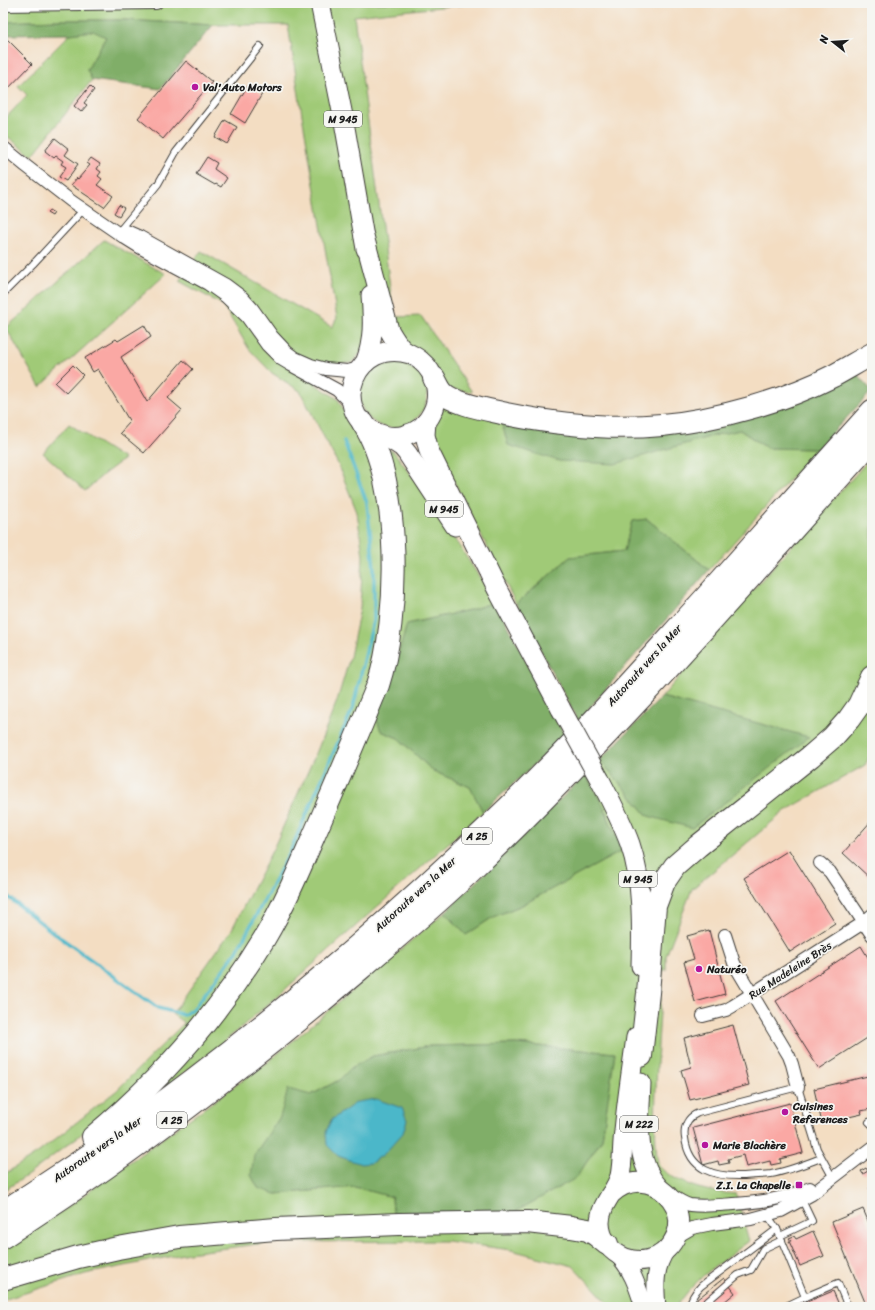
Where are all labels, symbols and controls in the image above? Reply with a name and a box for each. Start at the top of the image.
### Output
north arrow [813,22,853,62]
text: N [813,32,834,47]
place label: Val'Auto Motors [203,78,283,97]
marker: Val'Auto Motors [190,82,200,92]
road number: M 945 [324,111,362,127]
road number: M 945 [425,501,463,517]
street label: Autoroute vers la Mer [601,619,688,712]
road number: A 25 [462,828,492,844]
street label: Autoroute vers la Mer [369,851,462,937]
road number: M 945 [619,871,657,887]
street label: Rue Madeleine Brès [745,936,836,1005]
place label: Naturéo [706,960,747,979]
marker: Naturéo [694,964,704,974]
place label: Cuisines References [792,1097,849,1129]
marker: Cuisines References [780,1107,790,1117]
street label: Autoroute vers la Mer [48,1111,147,1188]
road number: A 25 [157,1112,187,1128]
road number: M 222 [620,1116,658,1132]
place label: Marie Blachère [712,1136,786,1155]
marker: Marie Blachère [700,1140,710,1150]
place label: Z.I. La Chapelle [715,1176,791,1195]
marker: Z.I. La Chapelle [794,1180,804,1190]

